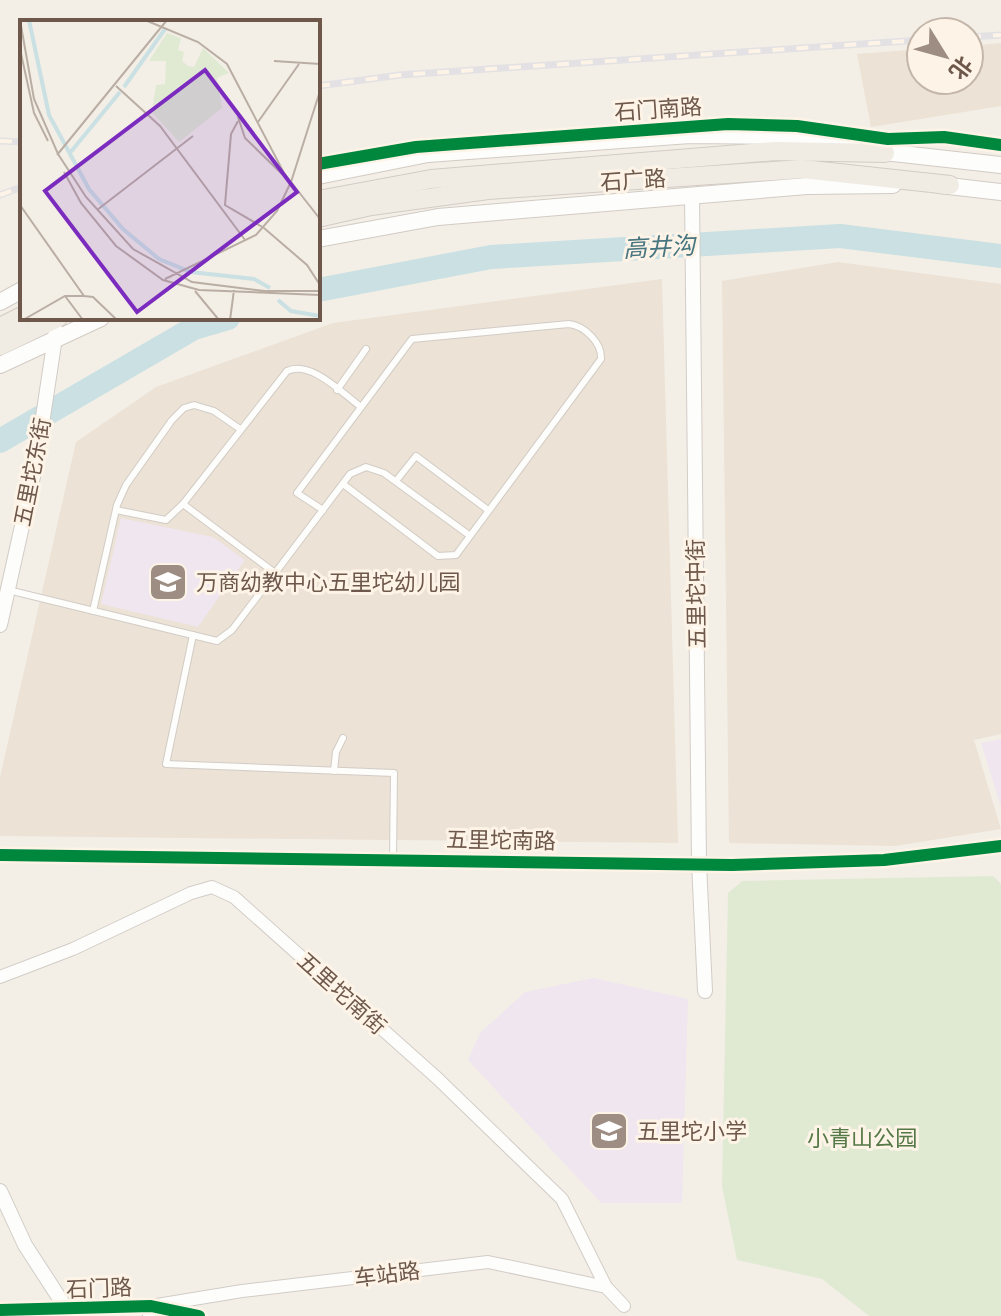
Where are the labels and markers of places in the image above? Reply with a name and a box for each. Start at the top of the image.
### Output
school or university icon: 万商幼教中心五里坨幼儿园 [147,561,189,603]
place label: 万商幼教中心五里坨幼儿园 [196,569,460,595]
school or university icon: 五里坨小学 [588,1110,630,1152]
place label: 五里坨小学 [637,1118,747,1144]

